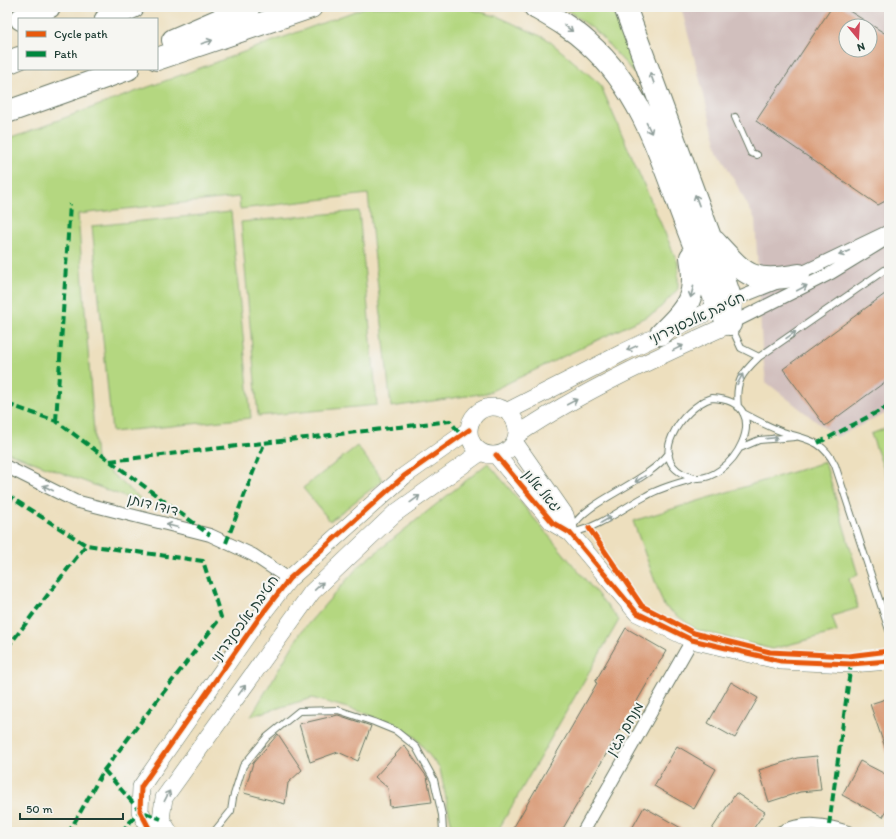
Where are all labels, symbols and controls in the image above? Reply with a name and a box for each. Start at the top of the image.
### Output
legend [18,18,158,70]
north arrow [838,18,878,58]
one-way arrow [563,23,574,32]
text: Cycle path [54,27,108,41]
one-way arrow [201,38,214,45]
text: N [855,40,866,54]
text: Path [54,47,77,61]
one-way arrow [647,73,655,85]
one-way arrow [646,121,653,133]
one-way arrow [692,195,700,207]
one-way arrow [838,250,850,257]
one-way arrow [796,284,808,291]
one-way arrow [687,286,695,299]
street label: חטיבת אלכסנדרוני [646,288,748,348]
one-way arrow [785,331,796,339]
one-way arrow [672,344,684,351]
one-way arrow [627,345,639,352]
one-way arrow [737,373,745,385]
one-way arrow [565,398,577,406]
one-way arrow [765,434,778,442]
street label: יגאל אלון [519,466,565,516]
one-way arrow [634,475,646,483]
one-way arrow [43,484,55,491]
street label: דודו דותן [126,490,180,520]
one-way arrow [410,495,421,503]
one-way arrow [600,515,612,523]
one-way arrow [166,521,179,529]
street label: חטיבת אלכסנדרוני [208,572,282,666]
one-way arrow [314,581,324,590]
one-way arrow [237,685,246,696]
street label: מנחם בגין [603,699,647,759]
one-way arrow [164,790,171,802]
scale bar [20,795,123,821]
text: 50 m [26,802,52,816]

